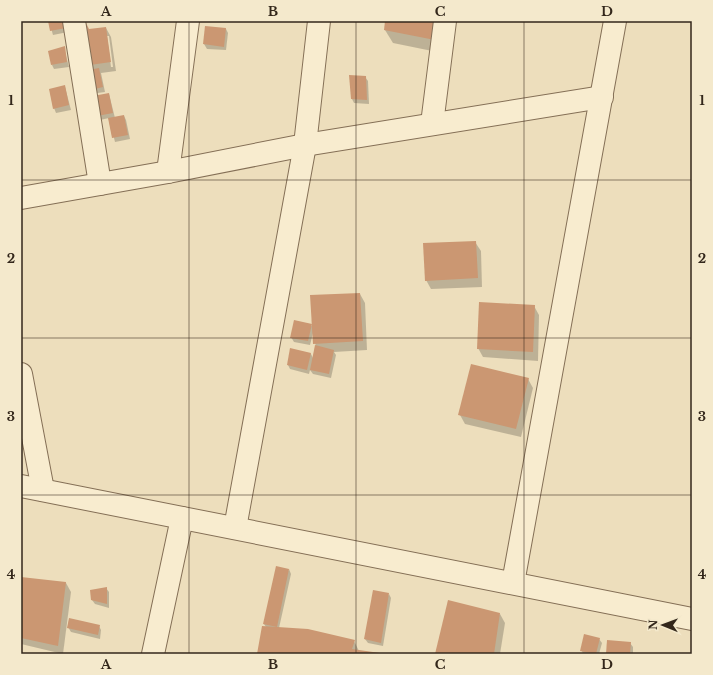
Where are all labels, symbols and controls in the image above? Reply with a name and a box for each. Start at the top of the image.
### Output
text: A [100,3,112,20]
text: B [268,3,278,20]
text: C [435,3,446,20]
text: D [601,3,613,20]
text: 1 [8,92,14,109]
text: 1 [699,92,705,109]
text: 2 [7,250,15,267]
text: 2 [698,250,706,267]
text: 3 [7,408,15,425]
text: 3 [698,408,706,425]
text: 4 [7,566,16,583]
text: 4 [698,566,707,583]
north arrow [643,605,683,645]
text: N [646,619,660,630]
text: A [100,656,112,673]
text: B [268,656,278,673]
text: C [435,656,446,673]
text: D [601,656,613,673]

